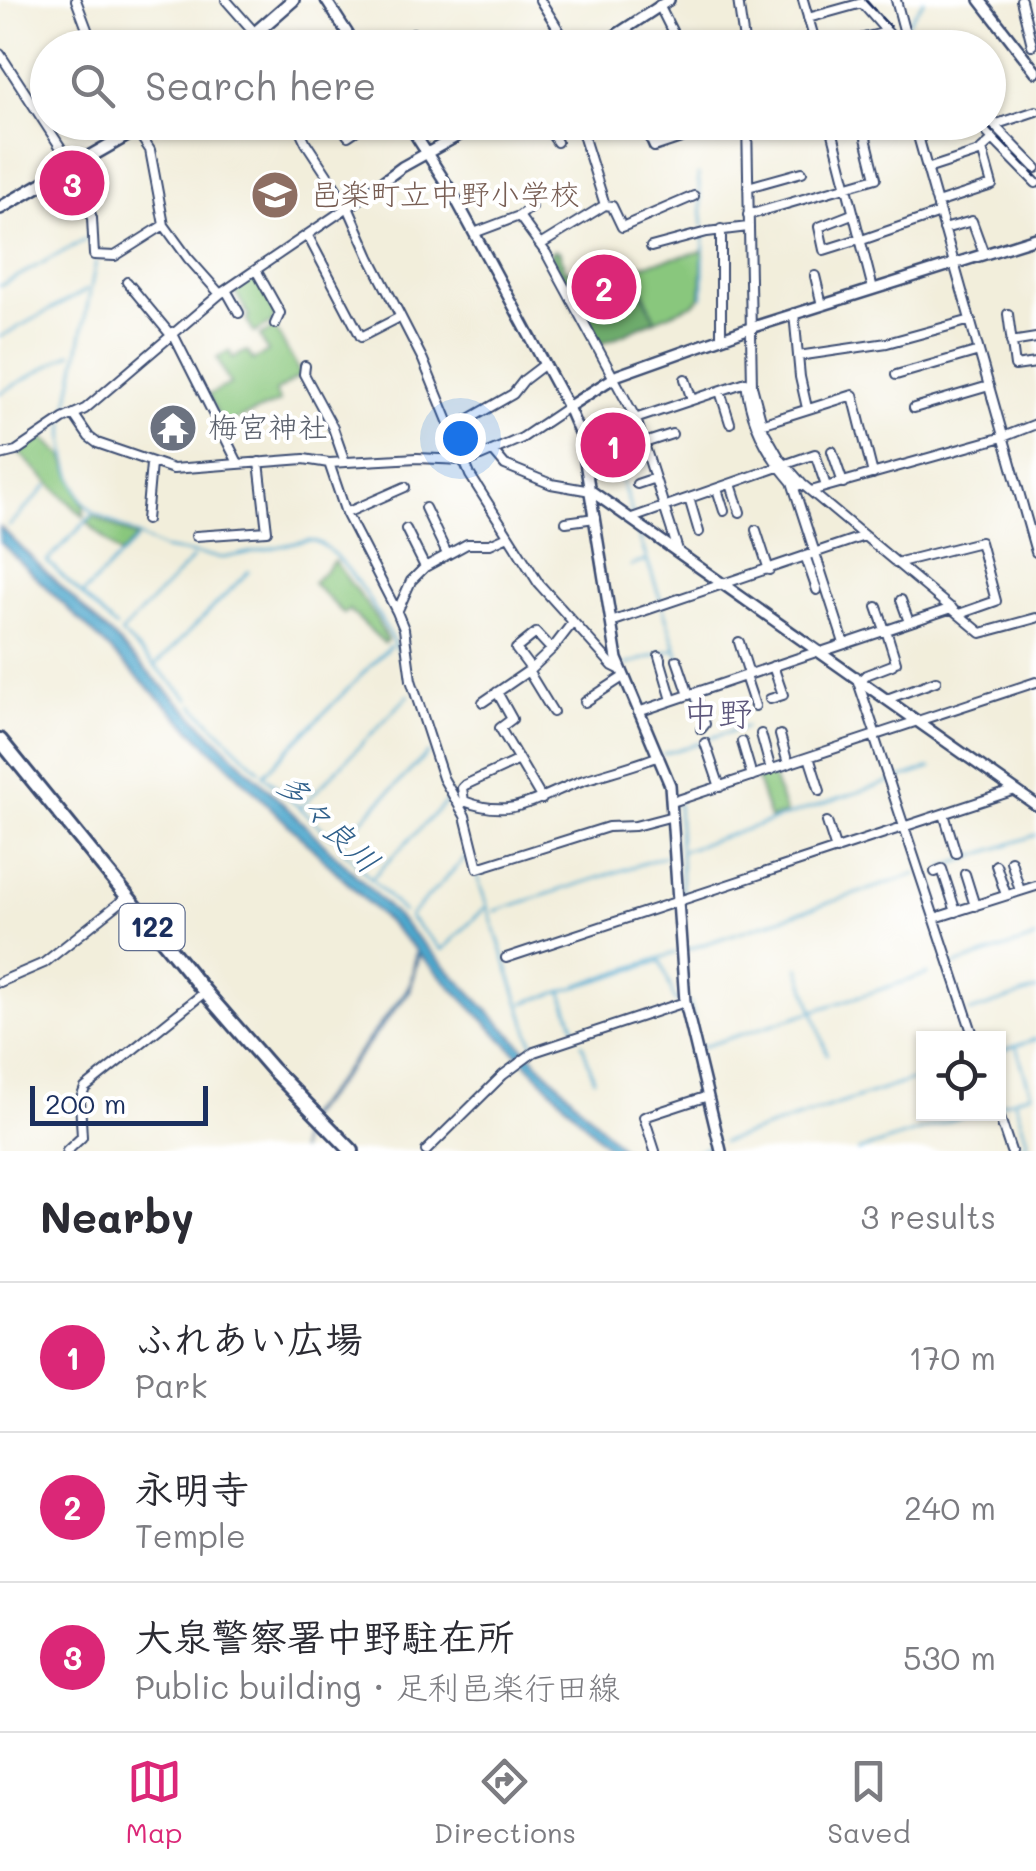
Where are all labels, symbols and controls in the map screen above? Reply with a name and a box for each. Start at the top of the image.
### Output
search box [30,30,1006,140]
icon: search [65,58,120,113]
text: Search here [145,60,376,110]
pin: 3 [40,146,104,220]
school or university icon: 邑楽町立中野小学校 [249,169,301,221]
place label: 邑楽町立中野小学校 [310,173,580,213]
pin: 2 [572,250,636,324]
temple icon: 梅宮神社 [147,402,199,454]
place label: 梅宮神社 [208,406,328,446]
pin: 1 [580,408,646,482]
your location [435,413,486,464]
district label: 中野 [683,689,753,735]
water label: 多々良川 [269,762,390,881]
road number: 122 [120,904,184,950]
map controls [916,1031,1006,1121]
button: locate [916,1031,1006,1121]
scale bar [30,1081,208,1126]
text: 200 m [45,1085,126,1121]
text: Nearby [40,1189,194,1244]
text: 3 results [860,1195,996,1237]
text: ふれあい広場 [135,1313,363,1363]
text: 1 [65,1336,80,1378]
text: 170 m [908,1336,996,1378]
text: Park [135,1364,208,1406]
text: 永明寺 [135,1463,249,1513]
text: 2 [64,1486,81,1528]
text: 240 m [904,1486,996,1528]
text: Temple [135,1514,246,1556]
text: 大泉警察署中野駐在所 [135,1611,515,1661]
text: 3 [63,1636,82,1678]
text: 530 m [903,1636,996,1678]
text: Public building · 足利邑楽行田線 [135,1665,620,1707]
tab: Map [126,1754,183,1850]
tab: Directions [434,1754,576,1850]
tab: Saved [827,1754,910,1850]

